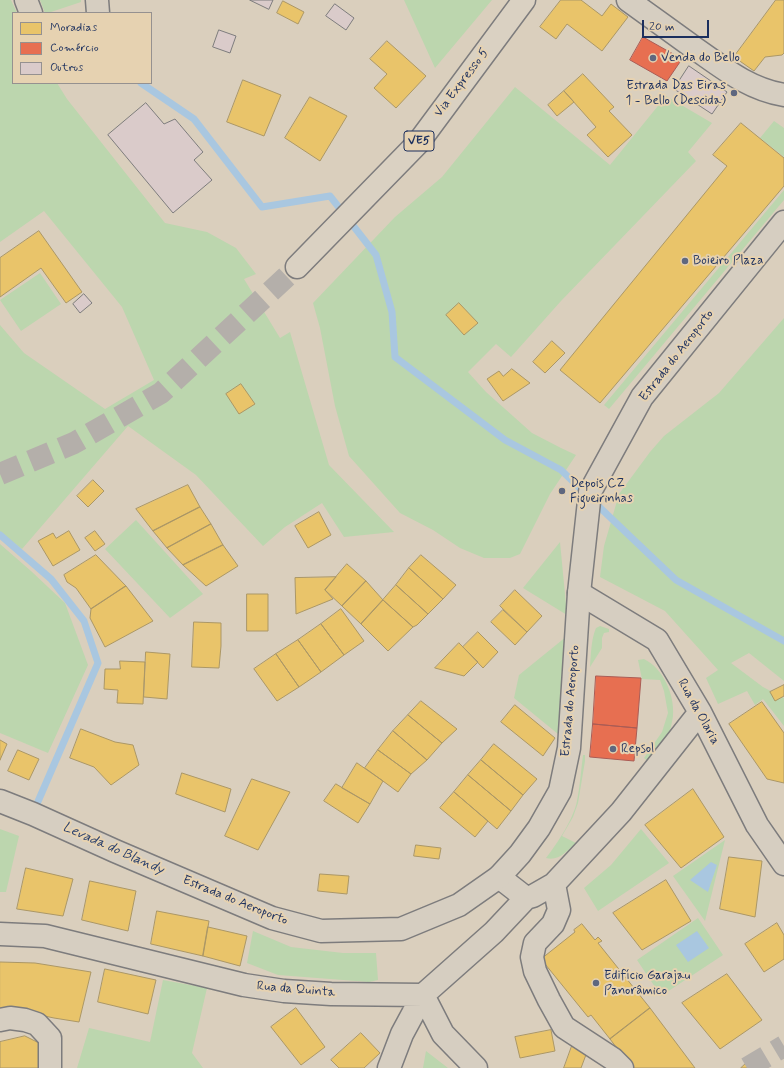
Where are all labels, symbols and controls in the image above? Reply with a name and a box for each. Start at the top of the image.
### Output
legend [12,12,152,84]
scale bar [644,12,711,38]
text: 20 m [649,19,675,35]
text: Moradias [50,20,97,36]
text: Comércio [50,40,99,56]
street label: Via Expresso 5 [431,46,493,120]
place label: Venda do Bello [661,50,740,66]
marker: Venda do Bello [648,53,658,63]
text: Outros [50,60,83,76]
place label: Estrada Das Eiras 1 - Bello (Descida) [626,78,726,109]
marker: Estrada Das Eiras 1 - Bello (Descida) [729,88,739,98]
road number: VE5 [404,131,434,151]
place label: Boieiro Plaza [693,253,763,269]
marker: Boieiro Plaza [680,256,690,266]
street label: Estrada do Aeroporto [636,307,718,405]
place label: Depois CZ Figueirinhas [570,476,633,507]
marker: Depois CZ Figueirinhas [557,486,567,496]
street label: Estrada do Aeroporto [558,645,584,757]
street label: Rua da Olaria [673,676,723,748]
place label: Repsol [621,741,654,757]
marker: Repsol [608,744,618,754]
water label: Levada do Blandy [60,819,166,879]
street label: Estrada do Aeroporto [180,873,290,929]
place label: Edifício Garajau Panorâmico [604,968,690,999]
marker: Edifício Garajau Panorâmico [591,978,601,988]
street label: Rua da Quinta [256,979,336,1001]

